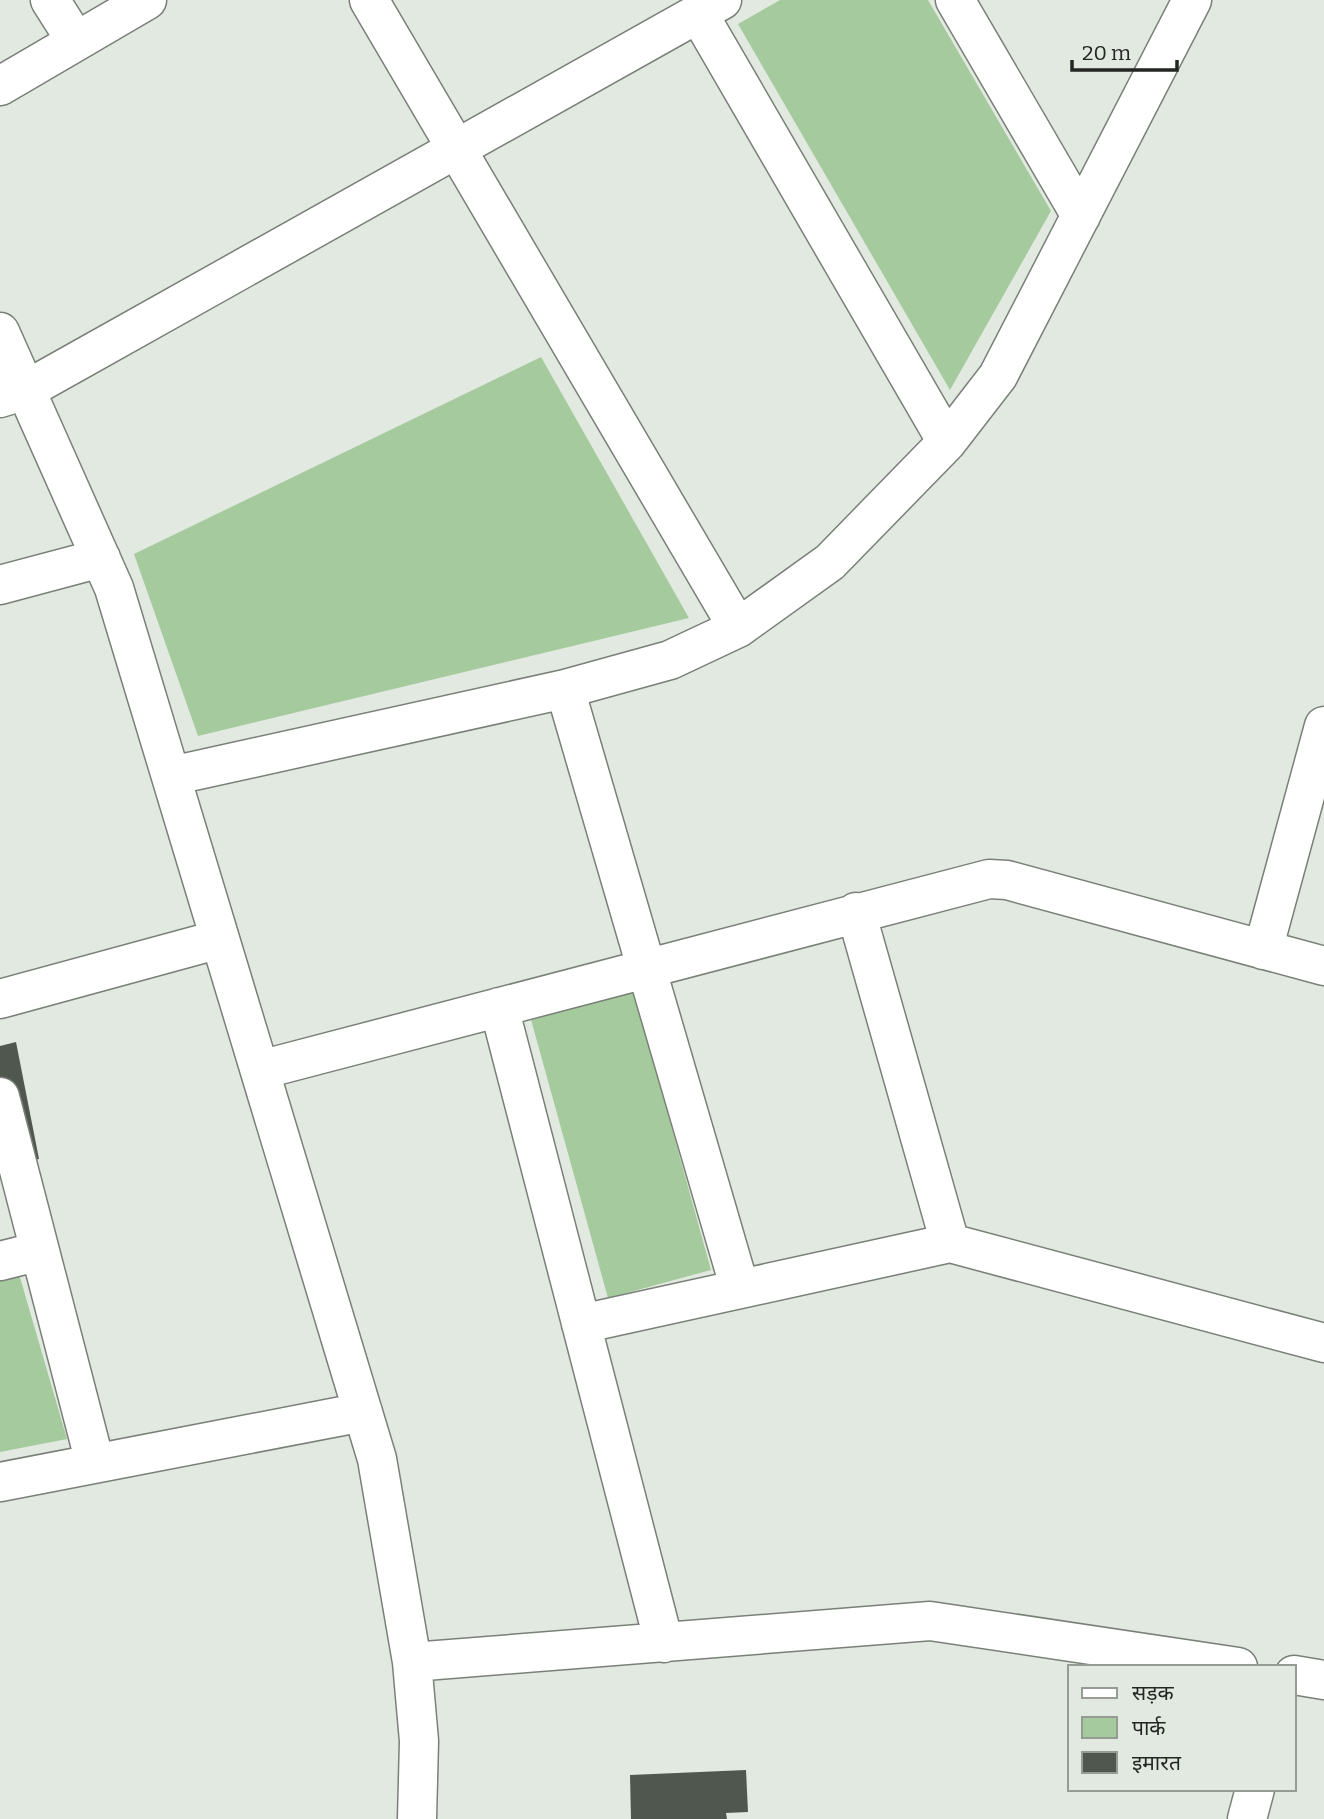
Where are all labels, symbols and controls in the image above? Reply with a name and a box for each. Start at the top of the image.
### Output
scale bar [1072,28,1177,72]
text: 20 m [1082,40,1131,66]
legend [1068,1665,1296,1791]
text: सड़क [1132,1680,1174,1706]
text: पार्क [1132,1715,1166,1741]
text: इमारत [1132,1750,1182,1776]

